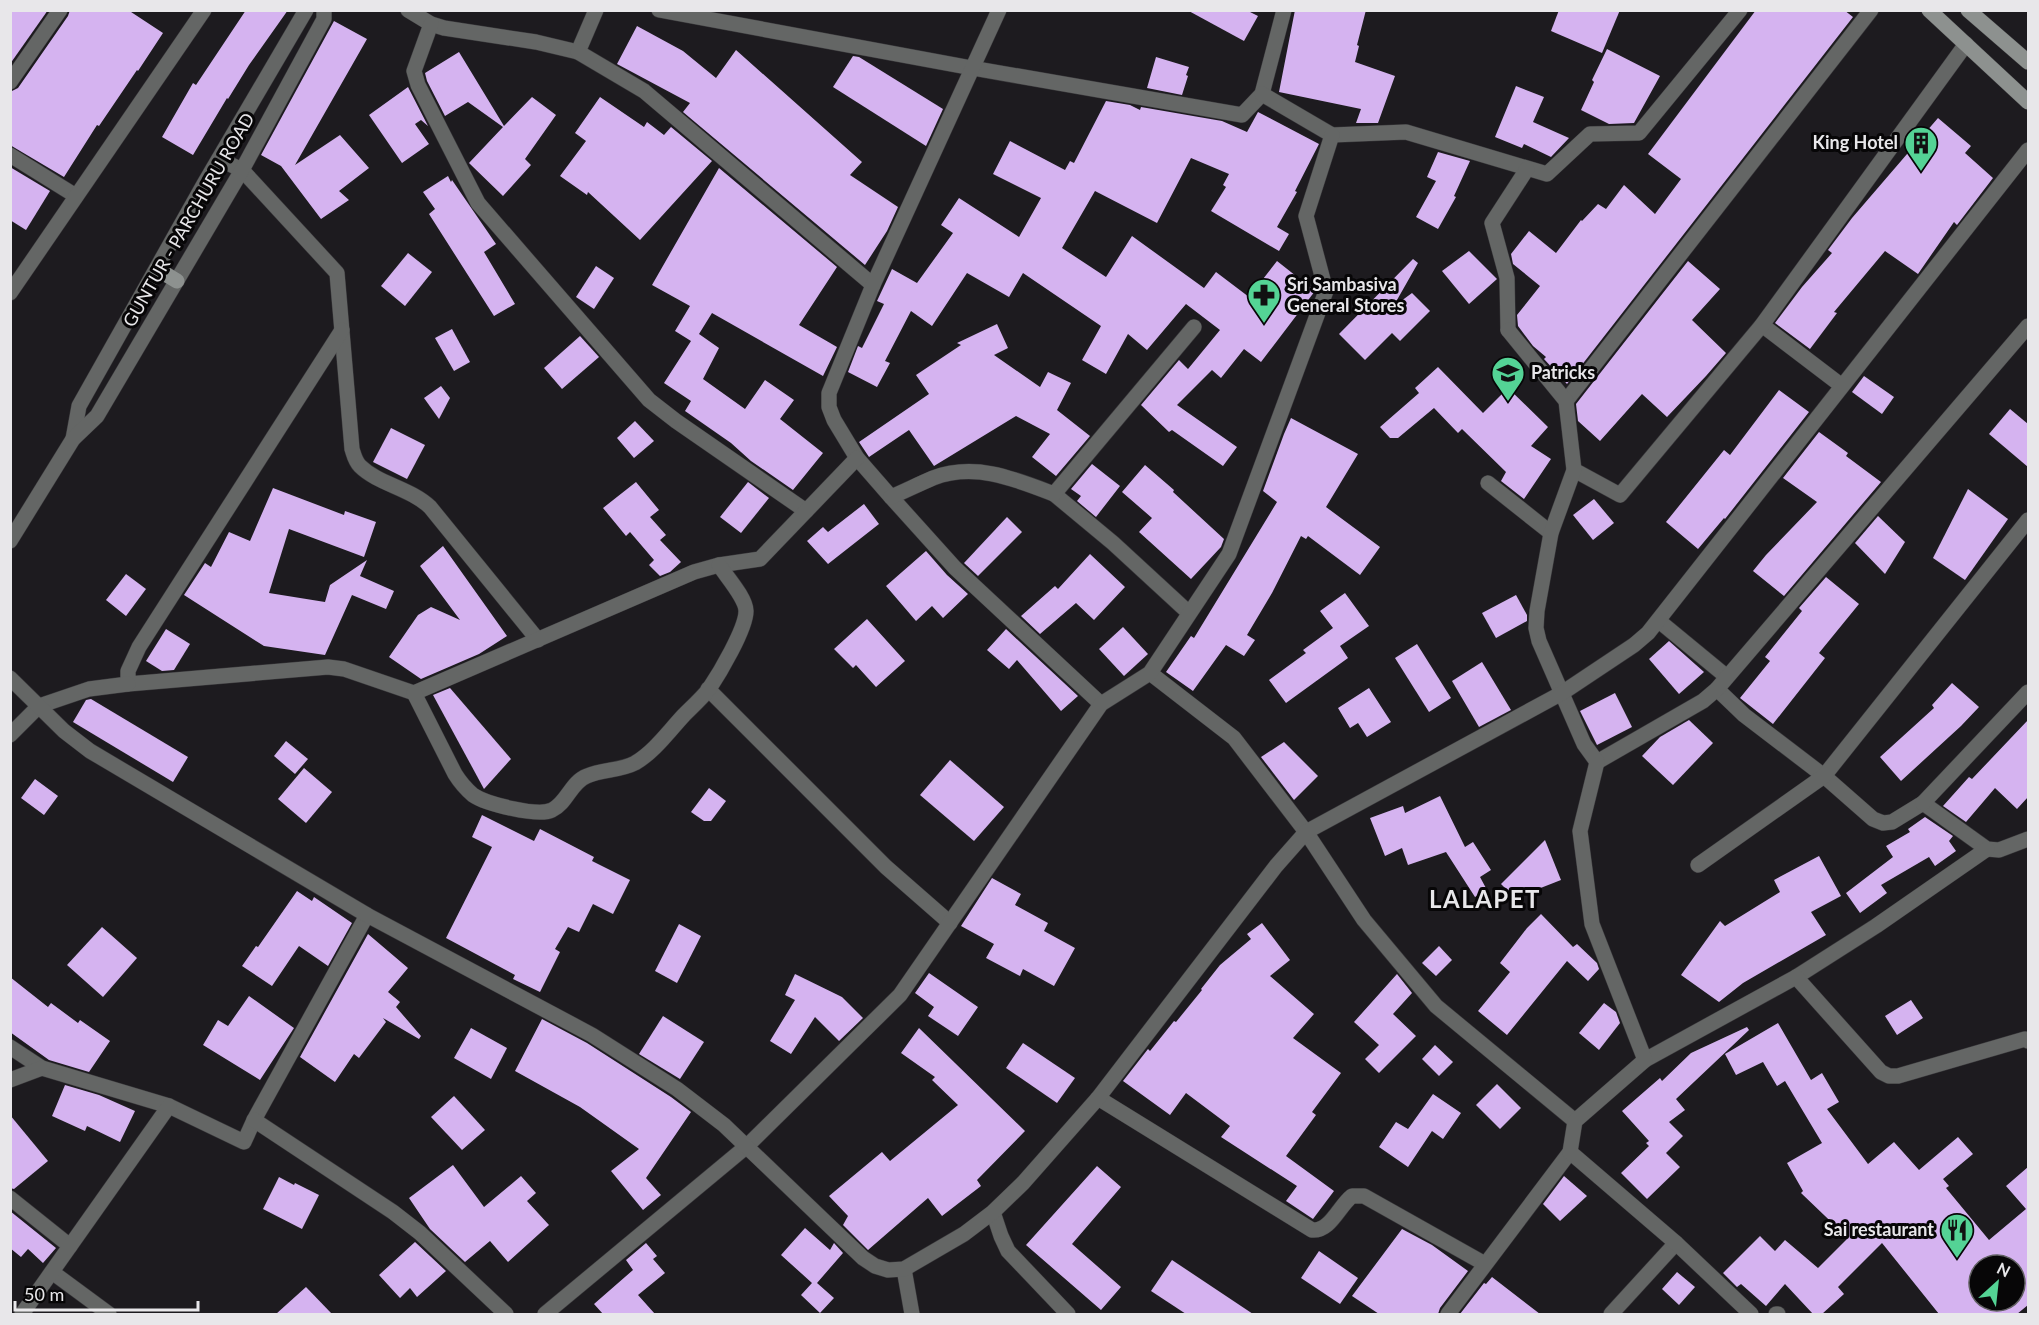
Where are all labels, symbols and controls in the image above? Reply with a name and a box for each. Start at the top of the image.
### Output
street label: GUNTUR - PARCHURU ROAD [118,109,259,330]
building icon: King Hotel [1903,125,1939,172]
place label: King Hotel [1813,131,1898,153]
place label: Sri Sambasiva General Stores [1287,273,1404,316]
pharmacy icon: Sri Sambasiva General Stores [1246,277,1282,324]
school or university icon: Patricks [1490,355,1526,402]
place label: Patricks [1531,361,1595,383]
district label: LALAPET [1429,884,1541,913]
restaurant icon: Sai restaurant [1939,1212,1975,1259]
place label: Sai restaurant [1824,1218,1934,1240]
north arrow [1967,1253,2027,1313]
text: N [1994,1258,2014,1280]
scale bar [15,1274,198,1312]
text: 50 m [24,1283,64,1305]

